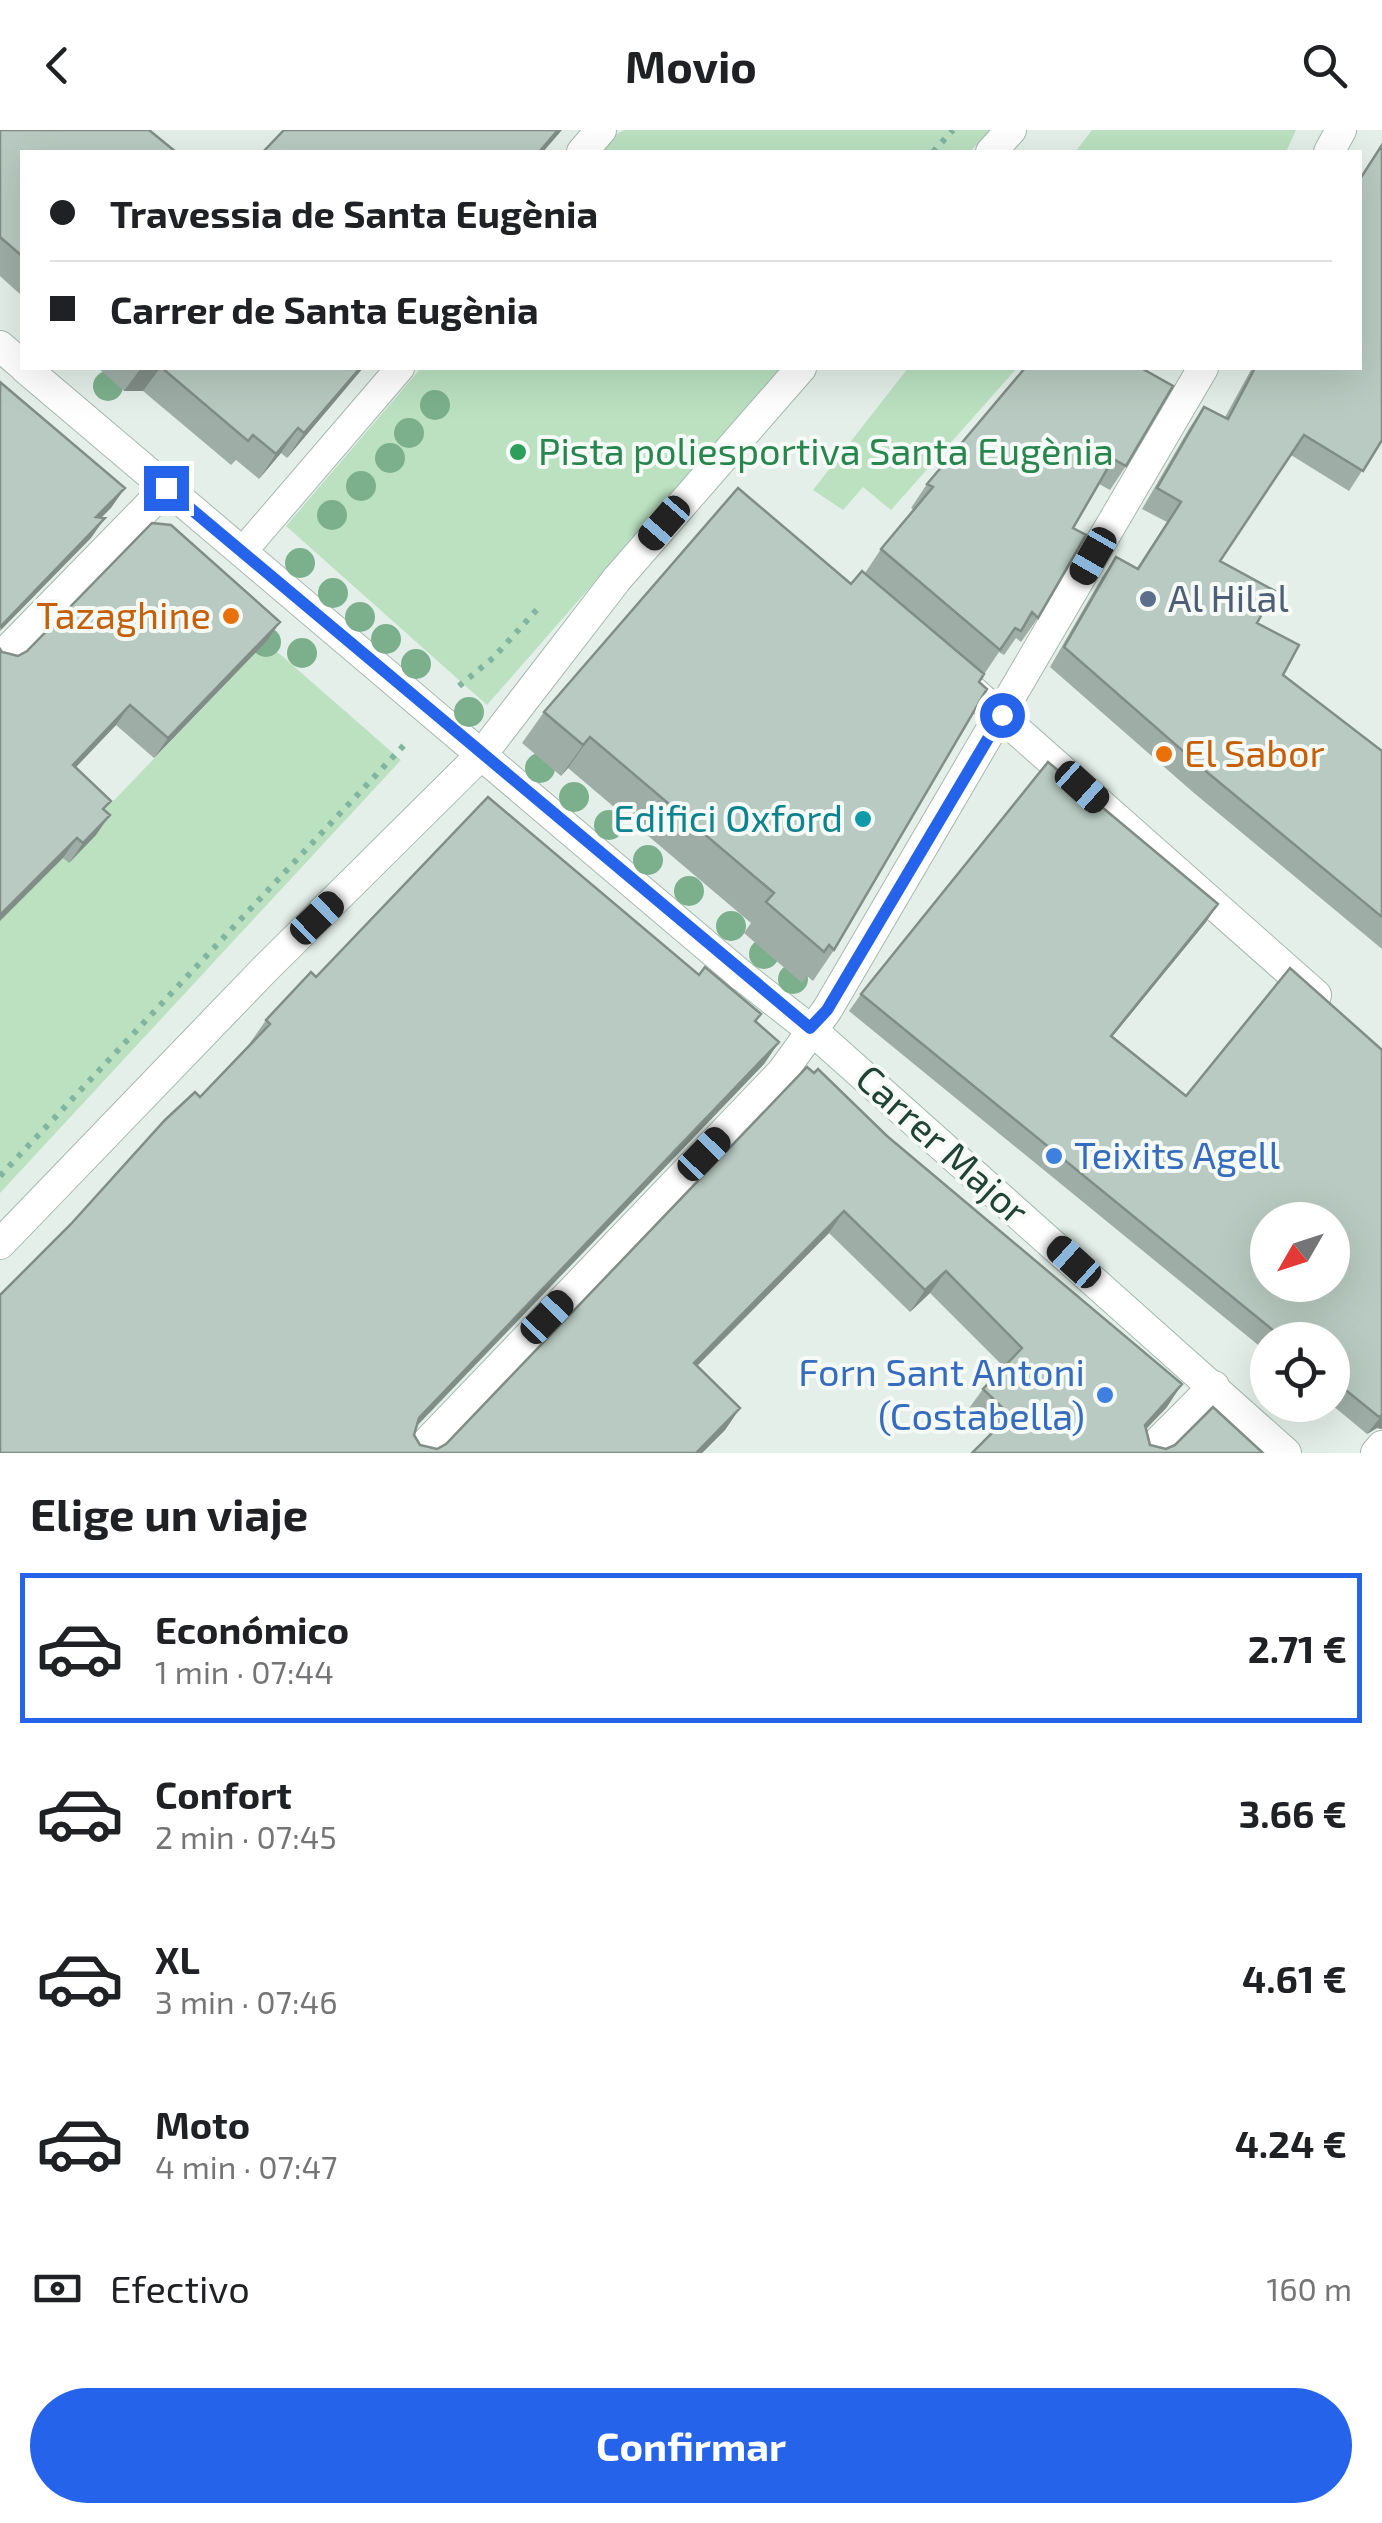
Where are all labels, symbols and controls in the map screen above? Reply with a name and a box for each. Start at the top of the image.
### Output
icon: back [30,38,85,93]
text: Movio [625,38,757,92]
icon: search [1297,38,1352,93]
text: Travessia de Santa Eugènia [110,190,598,236]
text: Carrer de Santa Eugènia [110,286,539,332]
place label: Pista poliesportiva Santa Eugènia [538,427,1114,473]
marker: Pista poliesportiva Santa Eugènia [507,441,529,463]
route end [144,466,189,511]
car [633,491,695,555]
car [1065,523,1121,589]
place label: Al Hilal [1168,574,1289,620]
marker: Al Hilal [1137,588,1159,610]
place label: Tazaghine [36,591,211,637]
marker: Tazaghine [220,605,242,627]
route start [980,693,1025,738]
place label: El Sabor [1184,729,1325,775]
marker: El Sabor [1153,743,1175,765]
car [1050,756,1114,818]
place label: Edifici Oxford [613,794,843,840]
marker: Edifici Oxford [852,808,874,830]
car [285,886,349,950]
street label: Carrer Major [848,1054,1039,1233]
car [672,1122,736,1186]
place label: Teixits Agell [1074,1131,1280,1177]
marker: Teixits Agell [1043,1145,1065,1167]
north arrow [1250,1202,1350,1302]
map controls [1250,1202,1350,1422]
car [1042,1231,1106,1293]
car [515,1285,579,1349]
button: locate [1250,1322,1350,1422]
place label: Forn Sant Antoni (Costabella) [798,1348,1085,1438]
marker: Forn Sant Antoni (Costabella) [1094,1384,1116,1406]
text: Elige un viaje [30,1486,308,1540]
icon: car [35,1603,125,1693]
text: Económico [155,1606,349,1652]
text: 2.71 € [1248,1625,1347,1671]
text: 1 min · 07:44 [155,1652,334,1690]
icon: car [35,1768,125,1858]
text: Confort [155,1771,292,1817]
text: 3.66 € [1239,1790,1347,1836]
text: 2 min · 07:45 [155,1817,337,1855]
icon: car [35,1933,125,2023]
text: XL [155,1936,200,1982]
text: 4.61 € [1242,1955,1347,2001]
text: 3 min · 07:46 [155,1982,338,2020]
icon: car [35,2098,125,2188]
text: Moto [155,2101,250,2147]
text: 4.24 € [1235,2120,1347,2166]
text: 4 min · 07:47 [155,2147,338,2185]
icon: cash [30,2261,85,2316]
text: Efectivo [110,2265,250,2311]
text: 160 m [1266,2269,1352,2307]
button: Confirmar [30,2388,1352,2503]

